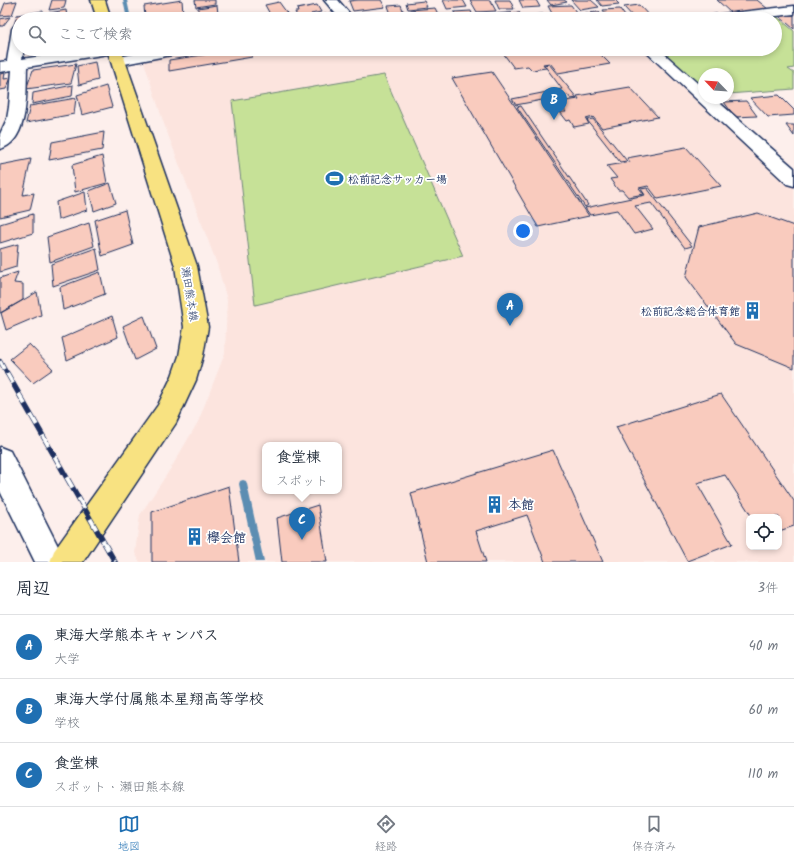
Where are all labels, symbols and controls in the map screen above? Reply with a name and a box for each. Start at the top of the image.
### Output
search box [12,12,782,56]
icon: search [26,23,48,45]
text: ここで検索 [58,23,133,47]
north arrow [698,68,734,104]
pin: B [541,87,567,120]
sports icon: 松前記念サッカー場 [325,169,345,189]
place label: 松前記念サッカー場 [348,171,447,189]
your location [513,221,533,241]
street label: 瀬田熊本線 [176,266,202,323]
pin: A [497,293,523,326]
building icon: 松前記念総合体育館 [743,301,763,321]
place label: 松前記念総合体育館 [641,303,740,321]
popup [262,442,342,494]
text: 食堂棟 [276,446,321,470]
text: スポット [276,471,328,492]
building icon: 本館 [485,494,505,514]
place label: 本館 [508,495,534,516]
pin: C [289,507,315,540]
map controls [746,514,782,550]
button: locate [746,514,782,550]
building icon: 欅会館 [184,527,204,547]
place label: 欅会館 [207,528,246,549]
text: 周辺 [16,576,50,603]
text: 3件 [758,578,778,599]
text: 東海大学熊本キャンパス [54,624,218,648]
text: A [25,636,33,657]
text: 40 m [749,636,778,657]
text: 大学 [54,649,80,670]
text: 東海大学付属熊本星翔高等学校 [54,688,264,712]
text: B [25,700,33,721]
text: 60 m [749,700,778,721]
text: 学校 [54,713,80,734]
text: 食堂棟 [54,752,99,776]
text: C [25,764,33,785]
text: 110 m [748,764,778,785]
text: スポット · 瀬田熊本線 [54,777,185,798]
tab: 地図 [118,813,140,856]
tab: 経路 [375,813,397,856]
tab: 保存済み [632,813,676,856]

